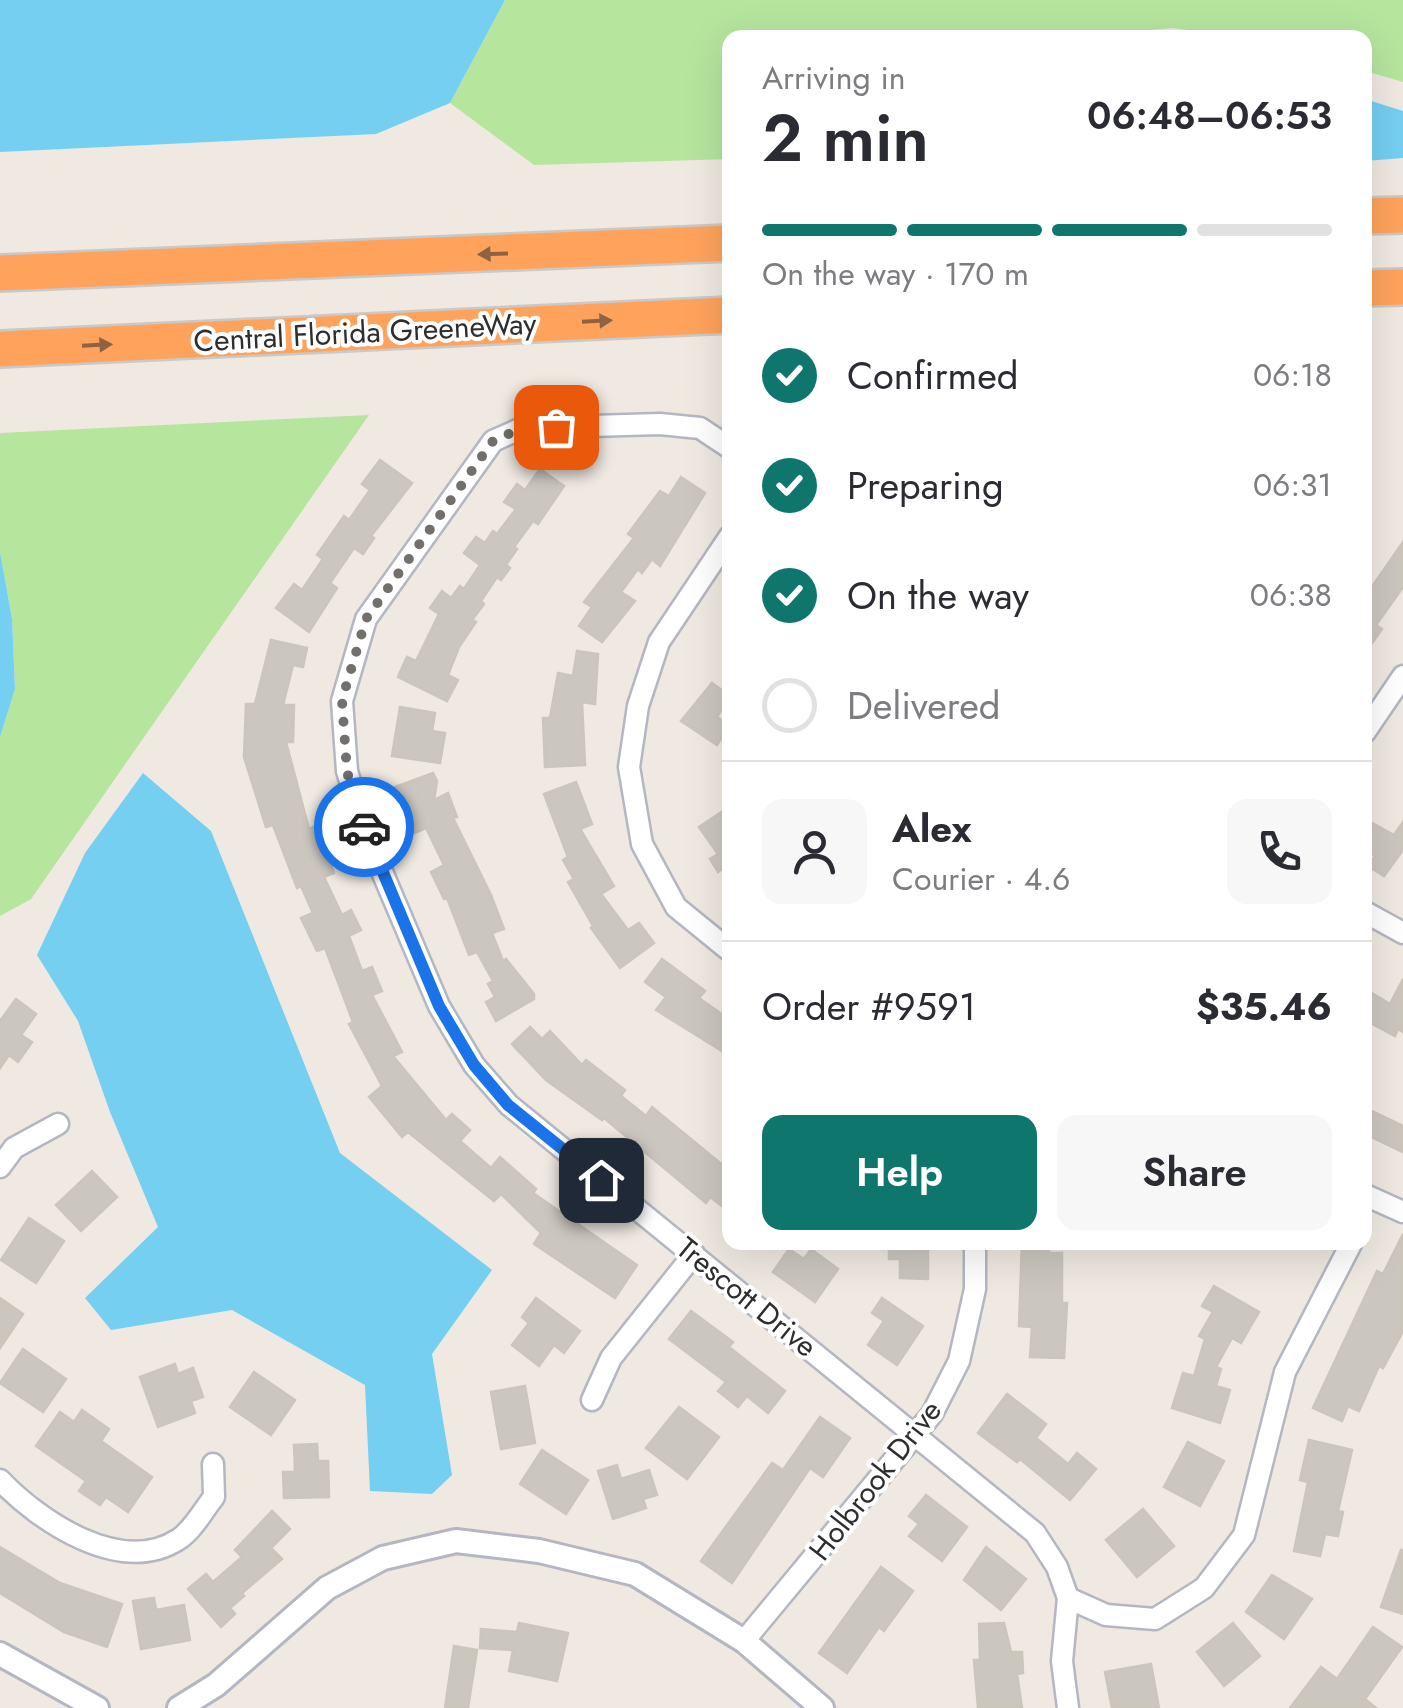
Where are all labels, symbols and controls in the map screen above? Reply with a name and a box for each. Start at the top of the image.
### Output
text: Arriving in [762,55,906,101]
text: 06:48–06:53 [1087,88,1332,143]
text: 2 min [762,91,929,185]
one-way arrow [476,246,508,262]
text: On the way · 170 m [762,251,1029,297]
street label: Central Florida GreeneWay [192,302,538,362]
one-way arrow [581,313,613,329]
one-way arrow [82,336,114,352]
icon: check [762,348,817,403]
text: Confirmed [847,348,1018,403]
text: 06:18 [1253,352,1332,398]
pin [514,385,599,470]
icon: bag [529,400,584,455]
icon: check [762,458,817,513]
text: Preparing [847,458,1004,513]
text: 06:31 [1253,462,1332,508]
icon: check [762,568,817,623]
text: On the way [847,568,1029,623]
text: 06:38 [1250,572,1332,618]
text: Delivered [847,678,1000,733]
courier [314,777,414,877]
button: person [762,799,867,904]
button: phone [1227,799,1332,904]
icon: car [337,800,392,855]
text: Alex [892,801,972,856]
text: Courier · 4.6 [892,856,1070,902]
text: Order #9591 [762,979,976,1034]
text: $35.46 [1196,979,1332,1034]
button: Help [762,1115,1037,1230]
button: Share [1057,1115,1332,1230]
pin [559,1138,644,1223]
icon: home [574,1153,629,1208]
street label: Trescott Drive [668,1227,826,1367]
street label: Holbrook Drive [799,1391,951,1569]

